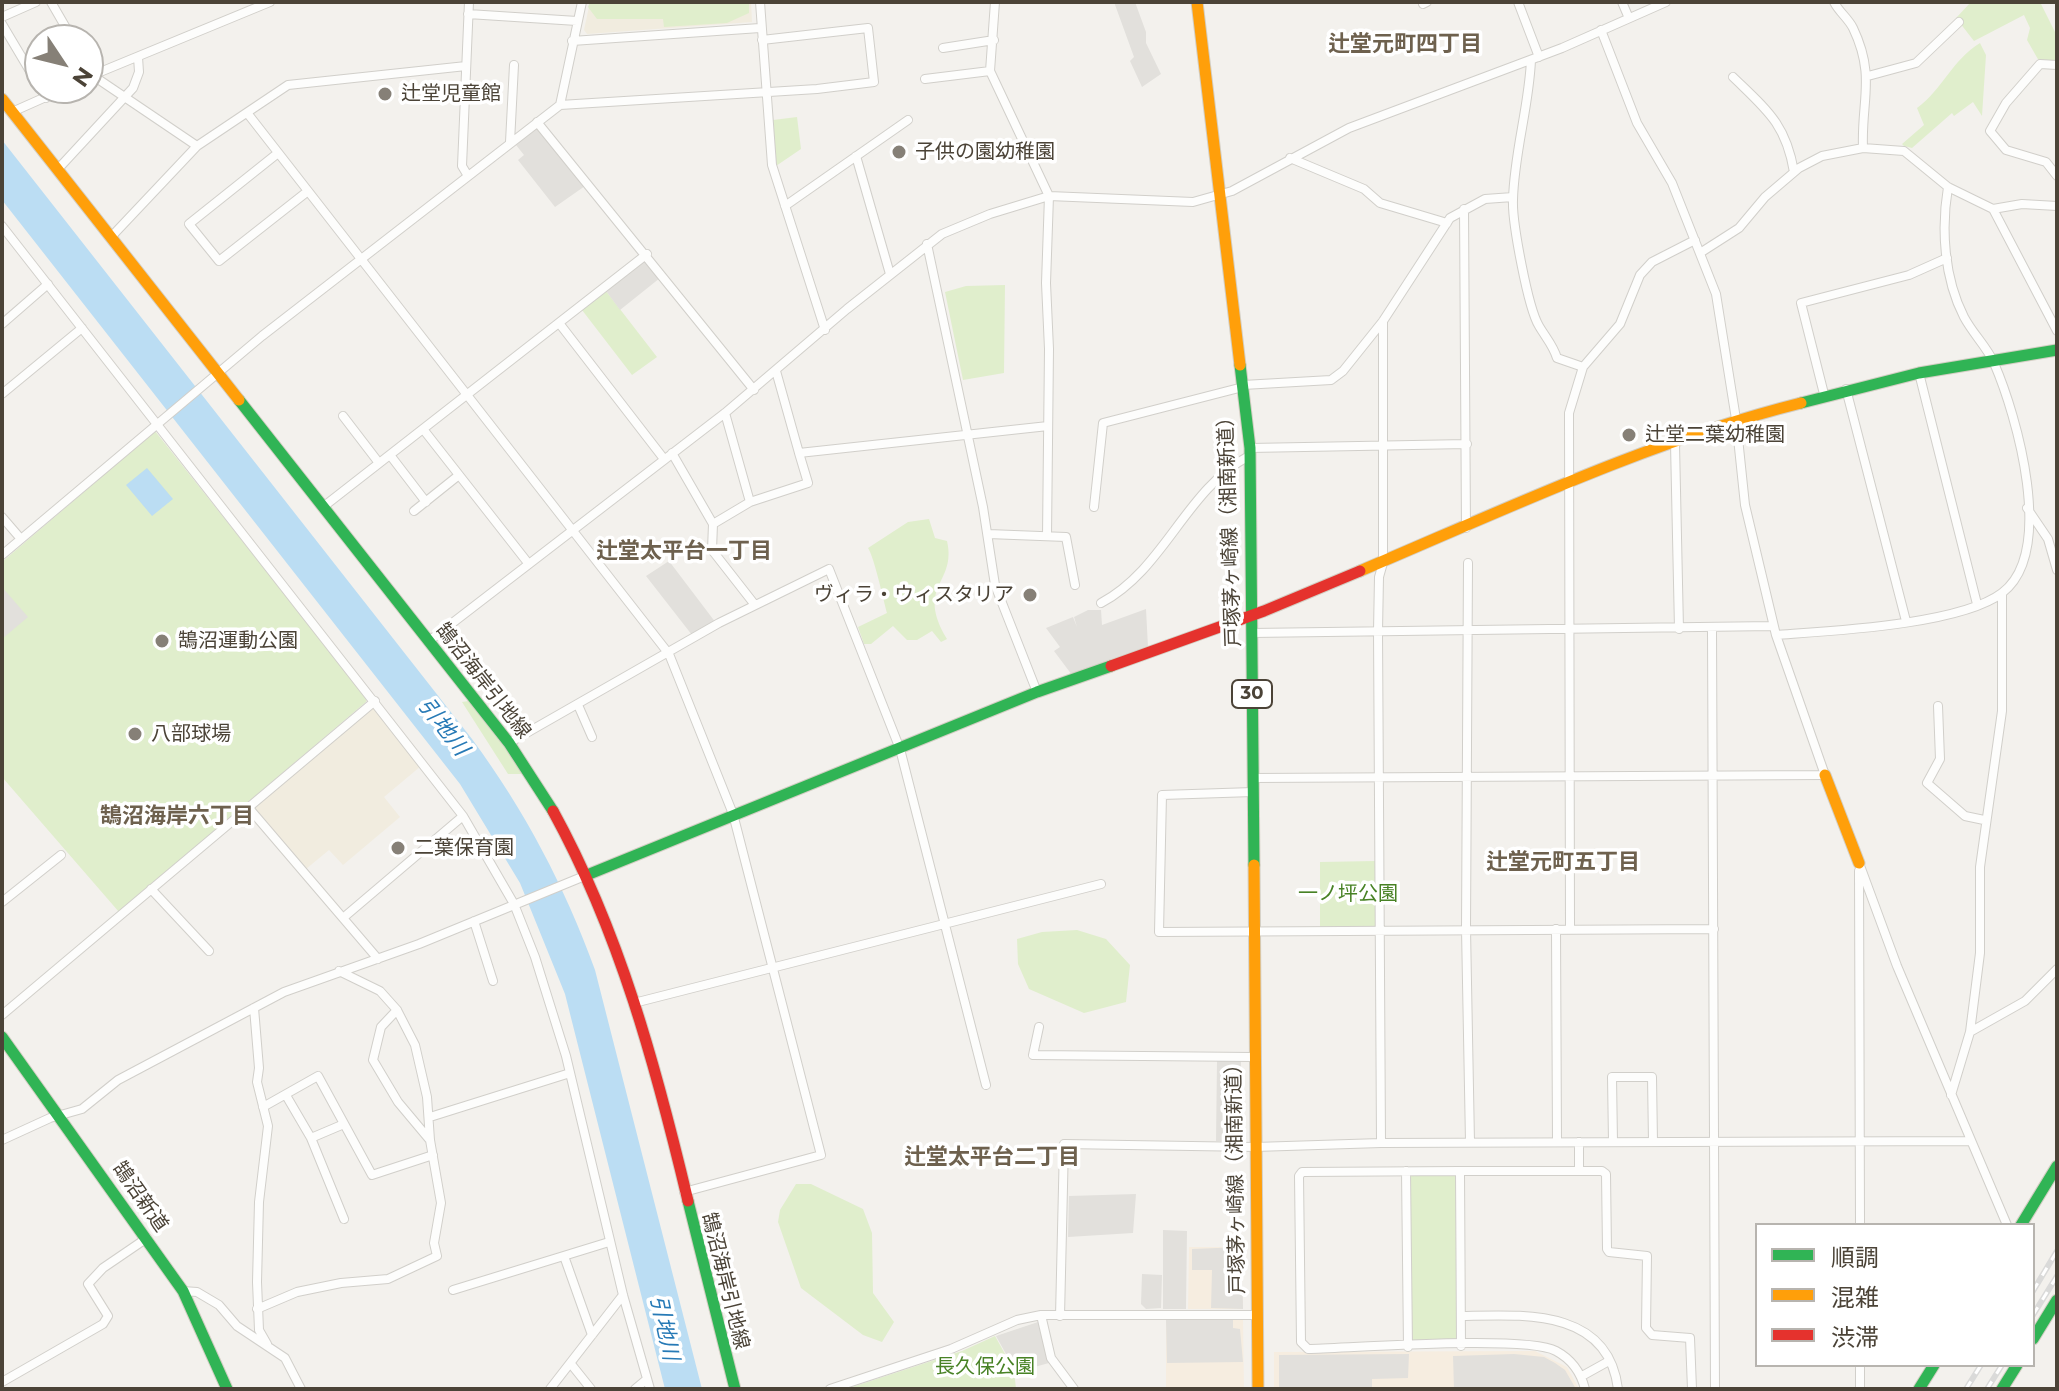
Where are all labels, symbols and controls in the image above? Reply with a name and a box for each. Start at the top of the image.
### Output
north arrow [24,24,104,104]
district label: 辻堂元町四丁目 [1328,32,1482,58]
text: N [66,62,99,92]
place label: 辻堂児童館 [401,82,501,106]
marker: 辻堂児童館 [376,85,394,103]
place label: 子供の園幼稚園 [915,140,1055,164]
marker: 子供の園幼稚園 [890,143,908,161]
street label: 戸塚茅ヶ崎線（湘南新道） [1214,407,1246,647]
place label: 辻堂二葉幼稚園 [1645,423,1785,447]
marker: 辻堂二葉幼稚園 [1620,426,1638,444]
district label: 辻堂太平台一丁目 [596,539,772,565]
place label: ヴィラ・ウィスタリア [814,583,1014,607]
marker: ヴィラ・ウィスタリア [1021,586,1039,604]
street label: 鵠沼海岸引地線 [430,618,536,744]
place label: 鵠沼運動公園 [178,629,298,653]
marker: 鵠沼運動公園 [153,632,171,650]
road number: 30 [1232,680,1272,708]
water label: 引地川 [412,693,474,761]
place label: 八部球場 [151,722,231,746]
marker: 八部球場 [126,725,144,743]
district label: 鵠沼海岸六丁目 [100,804,254,830]
place label: 二葉保育園 [414,836,514,860]
marker: 二葉保育園 [389,839,407,857]
district label: 辻堂元町五丁目 [1486,850,1640,876]
park label: 一ノ坪公園 [1298,882,1398,906]
street label: 戸塚茅ヶ崎線（湘南新道） [1222,1054,1250,1294]
district label: 辻堂太平台二丁目 [904,1145,1080,1171]
street label: 鵠沼新道 [107,1157,173,1237]
street label: 鵠沼海岸引地線 [696,1210,754,1352]
legend [1755,1223,2035,1367]
text: 順調 [1831,1243,1879,1272]
text: 混雑 [1831,1283,1879,1312]
water label: 引地川 [644,1293,684,1363]
text: 渋滞 [1831,1323,1879,1352]
park label: 長久保公園 [935,1355,1035,1379]

